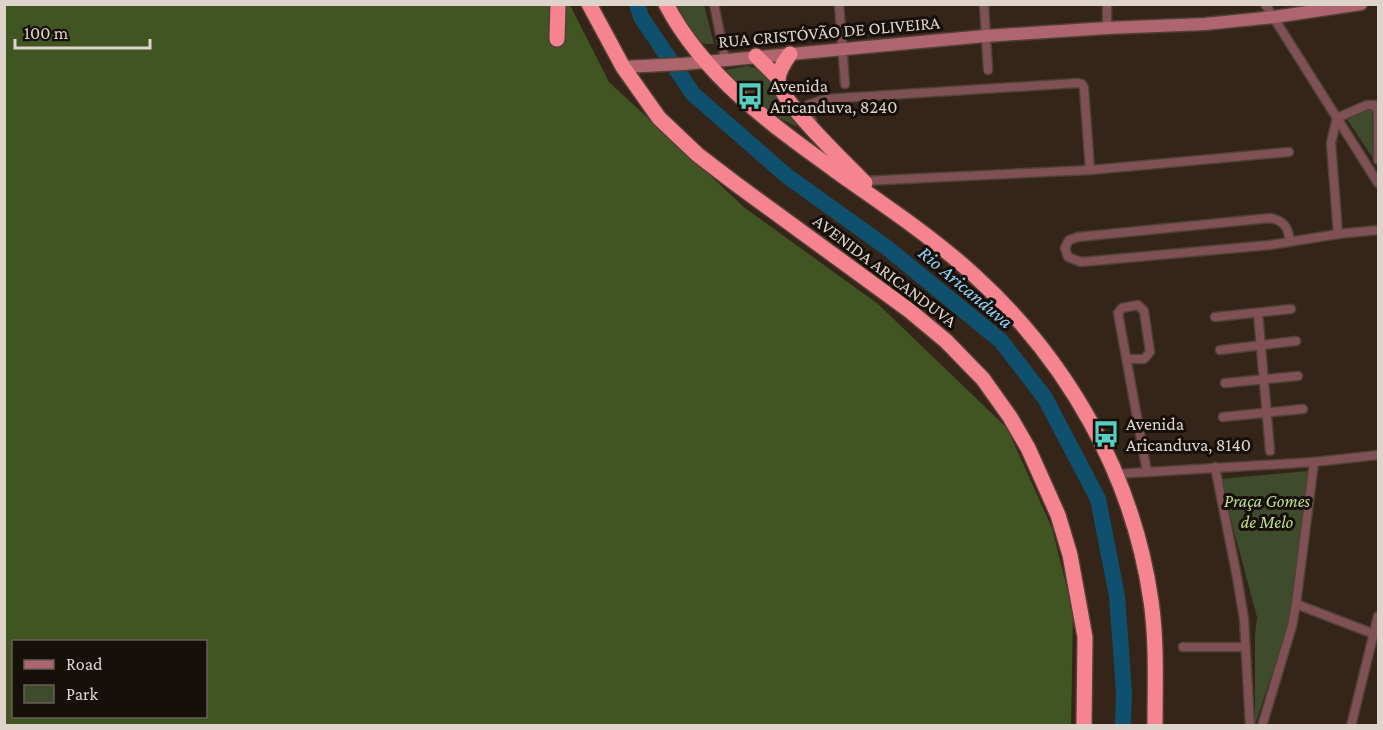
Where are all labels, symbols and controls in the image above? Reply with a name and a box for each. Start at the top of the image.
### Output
scale bar [15,12,150,50]
street label: RUA CRISTÓVÃO DE OLIVEIRA [717,12,941,52]
text: 100 m [24,23,69,43]
place label: Avenida Aricanduva, 8240 [770,76,897,117]
bus stop icon: Avenida Aricanduva, 8240 [735,81,765,111]
street label: AVENIDA ARICANDUVA [809,211,961,332]
water label: Rio Aricanduva [914,241,1018,333]
place label: Avenida Aricanduva, 8140 [1126,414,1251,455]
bus stop icon: Avenida Aricanduva, 8140 [1091,419,1121,449]
park label: Praça Gomes de Melo [1224,491,1311,532]
legend [12,640,207,718]
text: Road [66,654,103,674]
text: Park [66,684,98,704]

